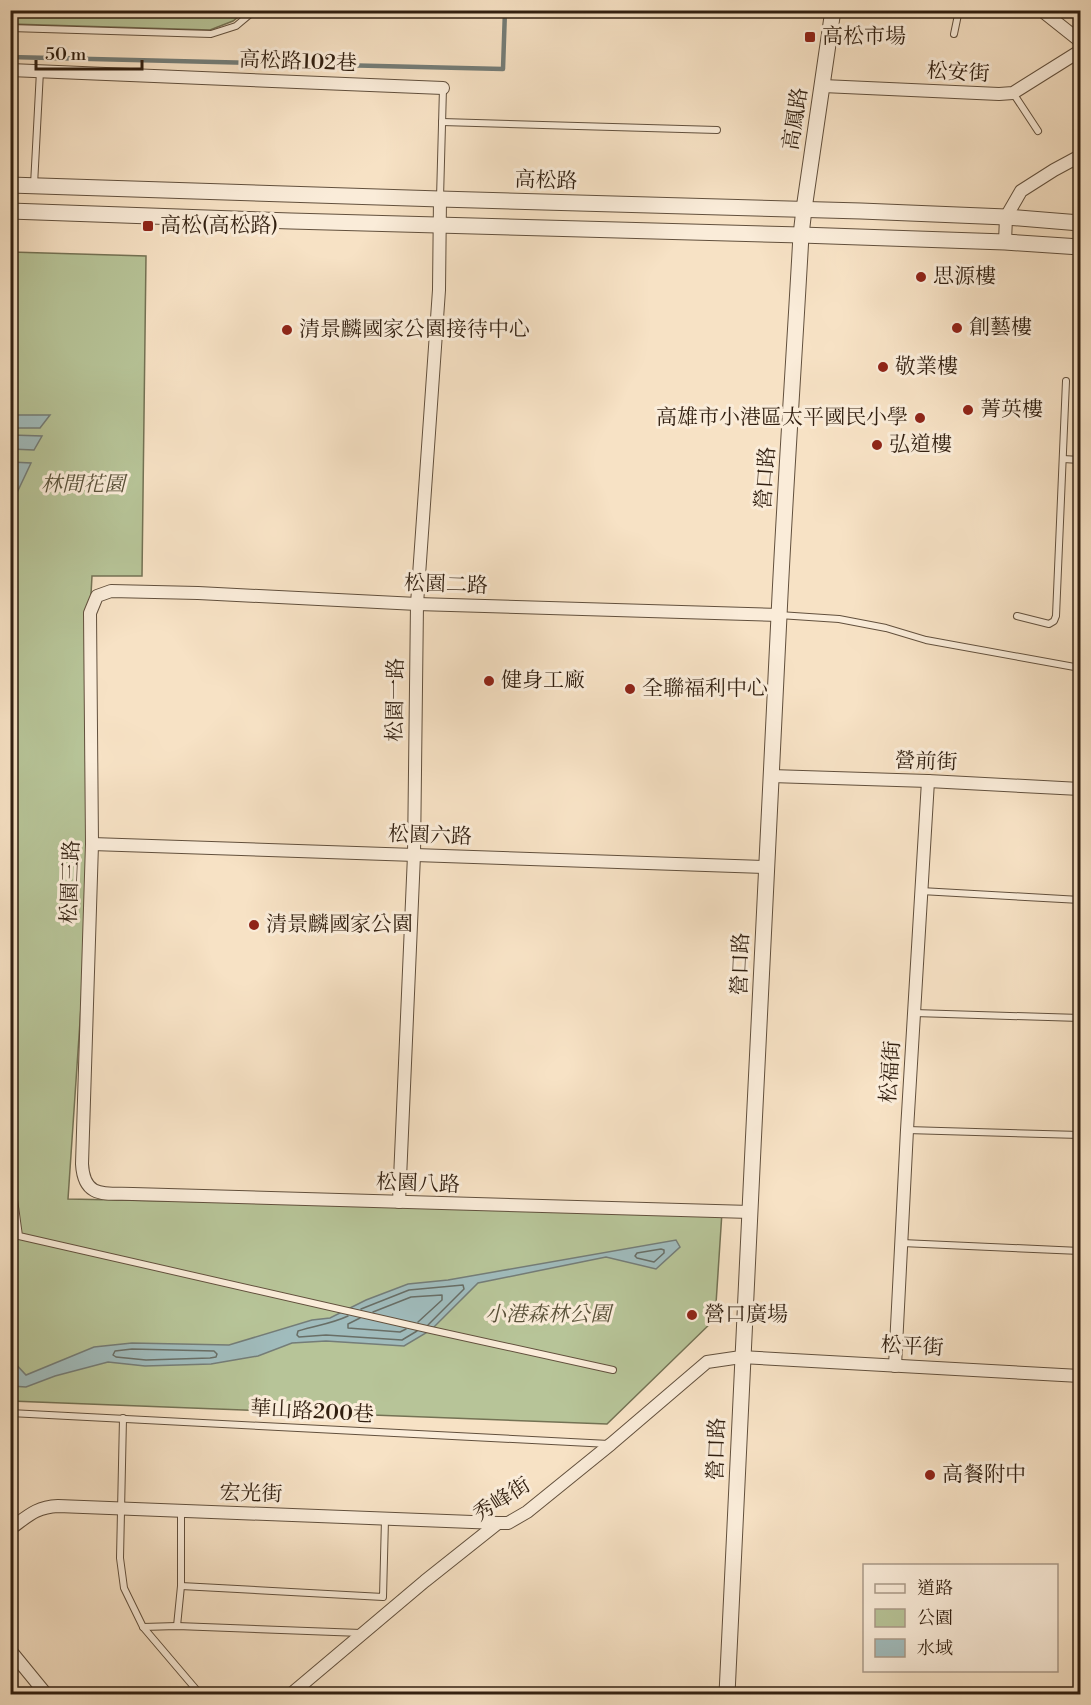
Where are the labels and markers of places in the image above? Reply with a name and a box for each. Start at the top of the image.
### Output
place label: 高松市場 [822,24,906,50]
marker: 高松市場 [803,30,817,44]
place label: 高松(高松路) [160,213,278,239]
marker: 高松(高松路) [141,219,155,233]
place label: 思源樓 [933,264,996,290]
marker: 思源樓 [914,270,928,284]
place label: 創藝樓 [969,315,1032,341]
place label: 清景麟國家公園接待中心 [299,317,530,343]
marker: 創藝樓 [950,321,964,335]
marker: 清景麟國家公園接待中心 [280,323,294,337]
place label: 敬業樓 [895,354,958,380]
marker: 敬業樓 [876,360,890,374]
place label: 菁英樓 [980,397,1043,423]
marker: 菁英樓 [961,403,975,417]
place label: 高雄市小港區太平國民小學 [656,405,908,431]
marker: 高雄市小港區太平國民小學 [913,411,927,425]
place label: 弘道樓 [889,432,952,458]
marker: 弘道樓 [870,438,884,452]
place label: 健身工廠 [501,668,585,694]
marker: 健身工廠 [482,674,496,688]
place label: 全聯福利中心 [642,676,768,702]
marker: 全聯福利中心 [623,682,637,696]
place label: 清景麟國家公園 [266,912,413,938]
marker: 清景麟國家公園 [247,918,261,932]
place label: 營口廣場 [704,1302,788,1328]
marker: 營口廣場 [685,1308,699,1322]
place label: 高餐附中 [942,1462,1026,1488]
marker: 高餐附中 [923,1468,937,1482]

